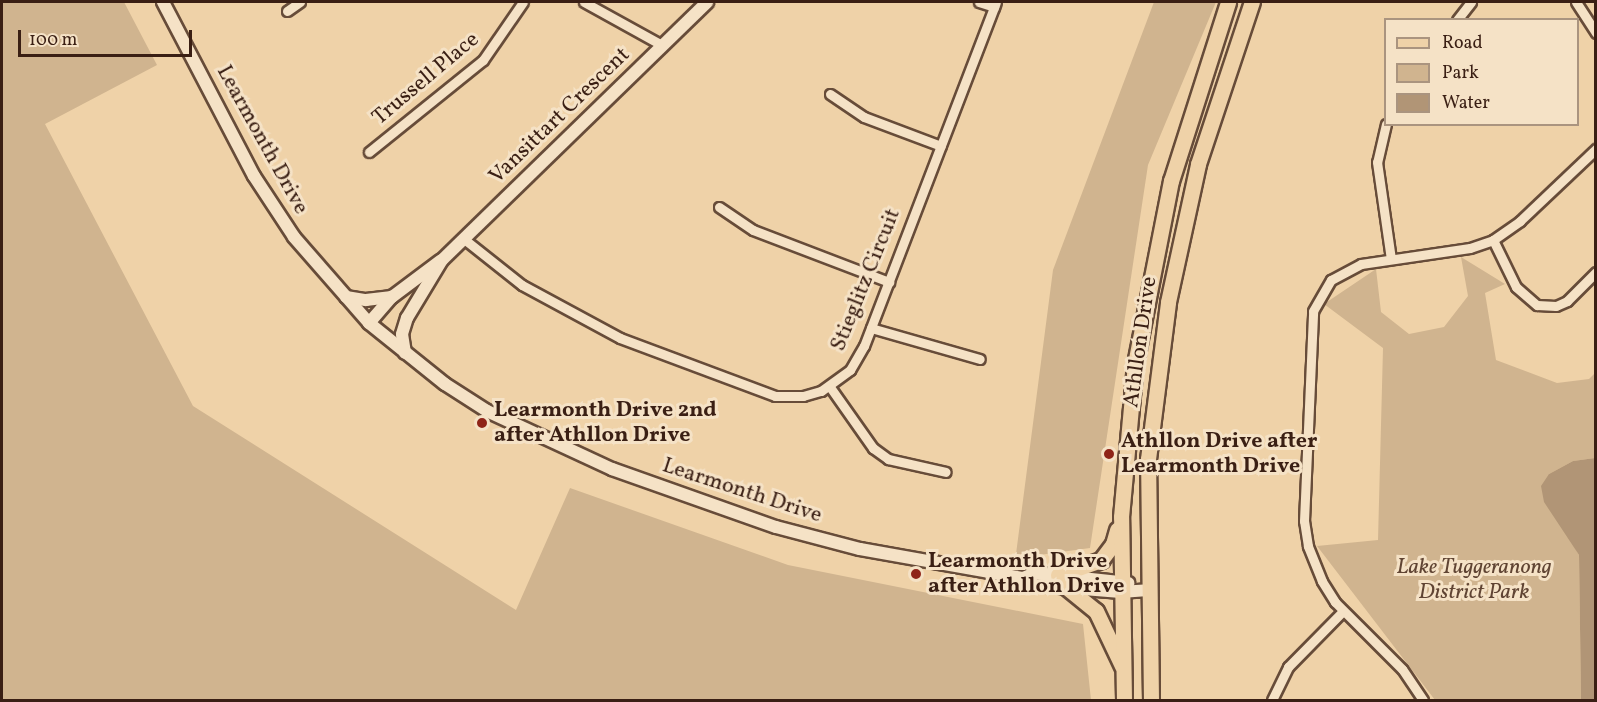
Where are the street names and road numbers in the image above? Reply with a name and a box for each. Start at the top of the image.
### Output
street label: Trussell Place [367,27,485,131]
street label: Vansittart Crescent [484,42,636,190]
street label: Learmonth Drive [210,61,314,219]
street label: Stieglitz Circuit [825,205,907,355]
street label: Athllon Drive [1119,275,1163,409]
street label: Learmonth Drive [659,453,825,529]

